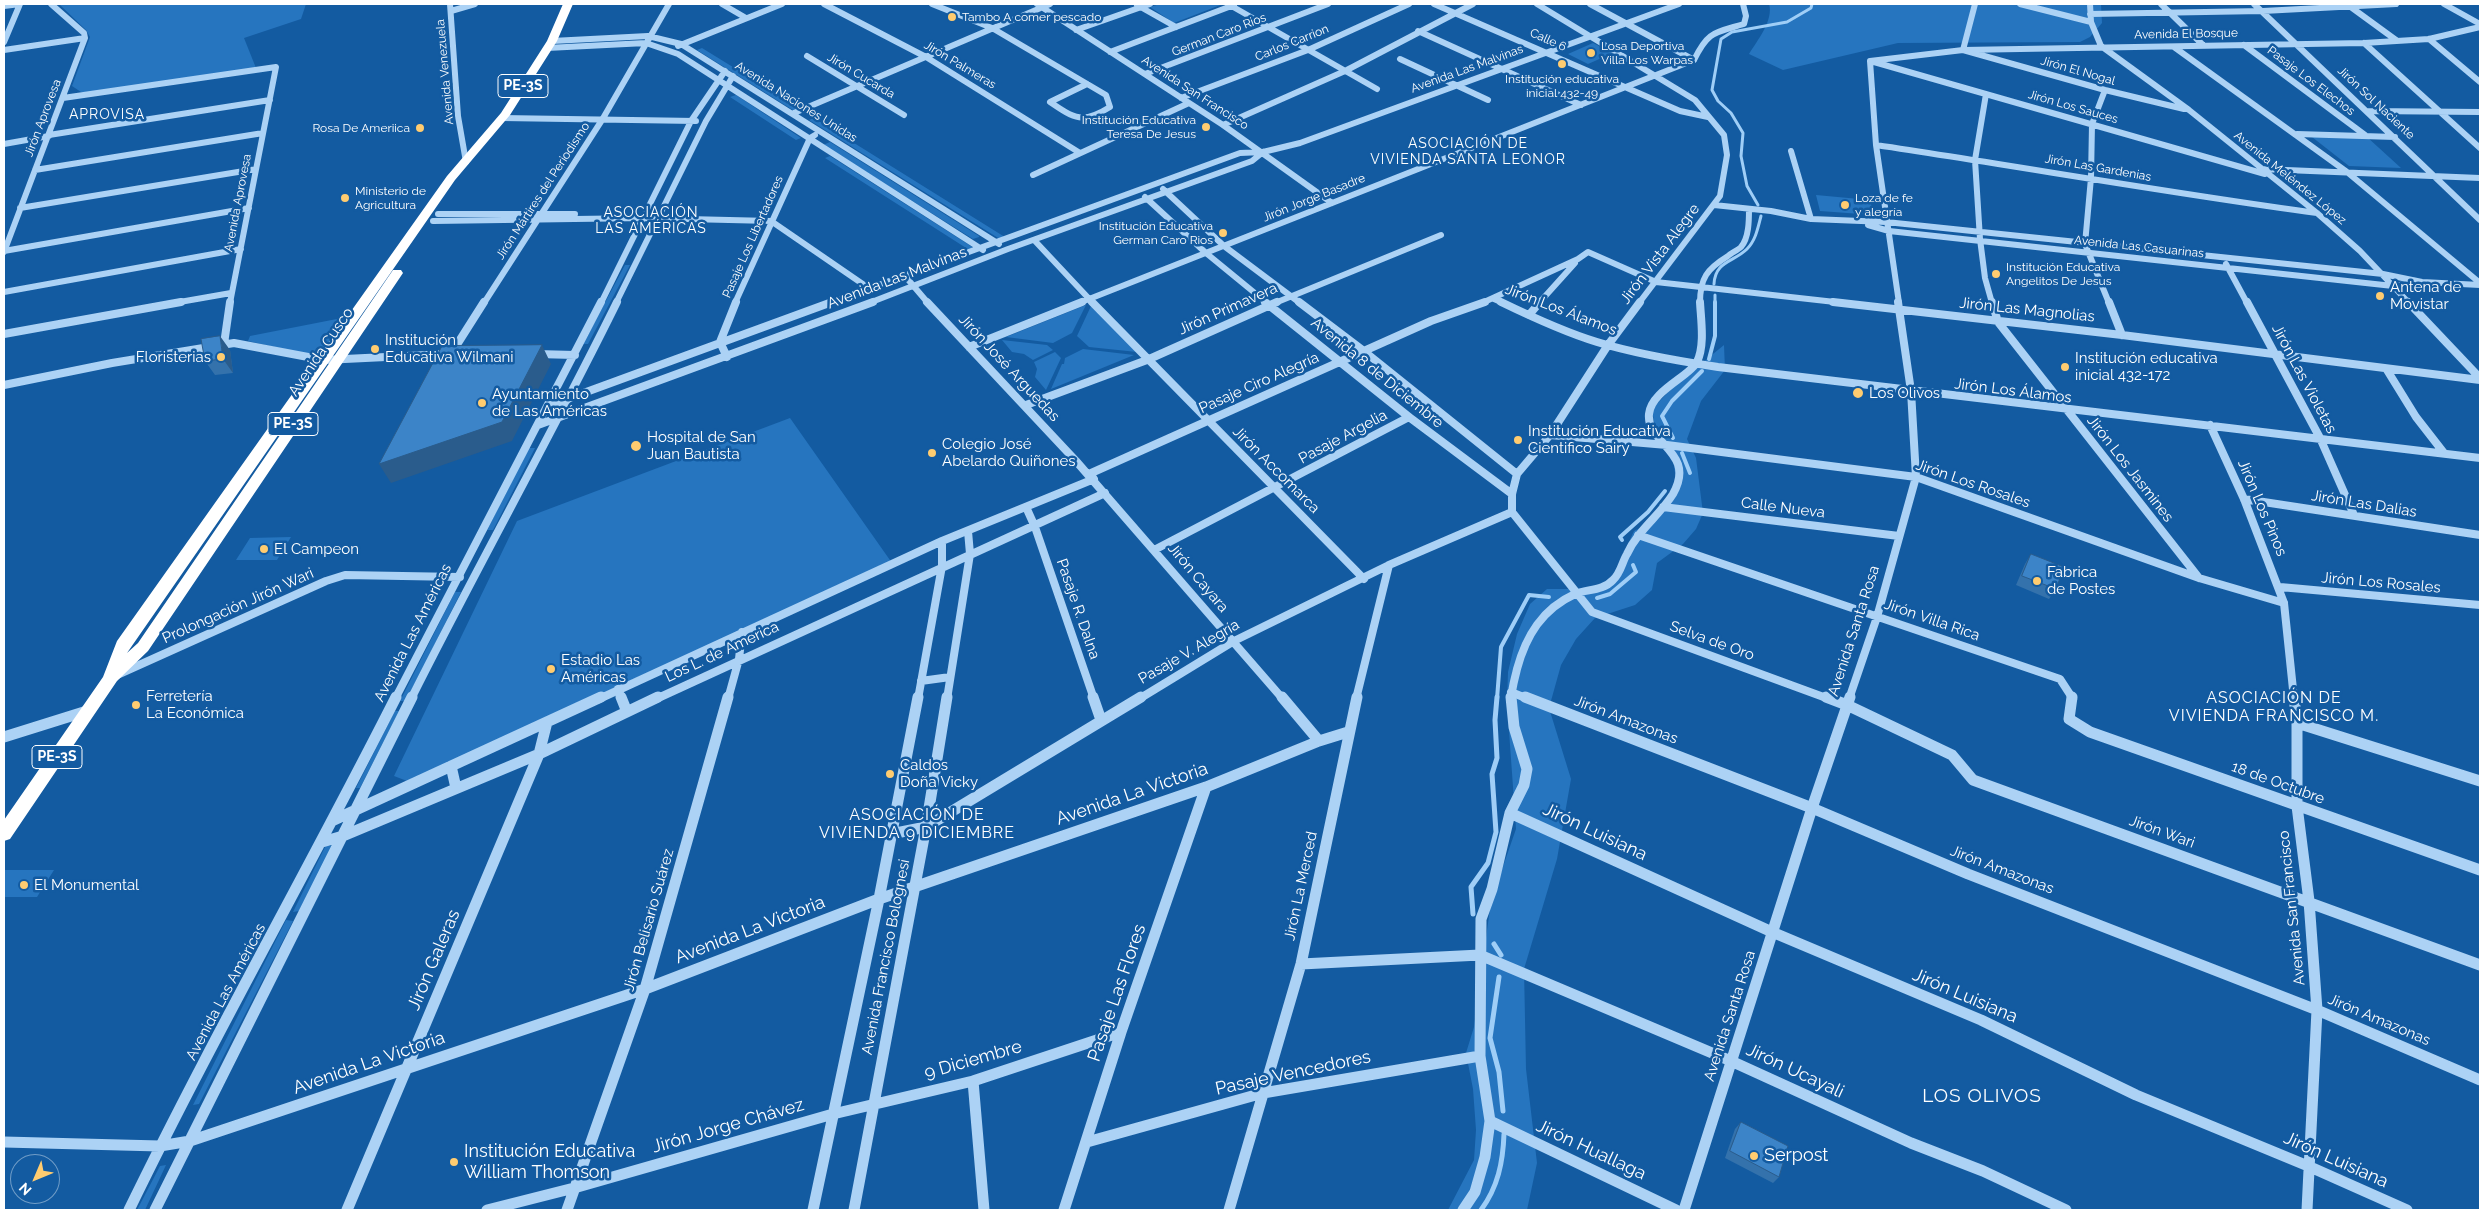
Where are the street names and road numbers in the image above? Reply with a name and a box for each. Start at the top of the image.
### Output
street label: German Caro Rios [1170,10,1268,60]
street label: Avenida Venezuela [433,19,457,125]
street label: Carlos Carrion [1253,22,1331,64]
street label: Calle 6 [1527,26,1569,54]
street label: Avenida El Bosque [2134,26,2238,42]
street label: Jirón Palmeras [921,38,999,92]
street label: Avenida Las Malvinas [1409,42,1525,96]
street label: Pasaje Los Elechos [2264,43,2358,119]
street label: Jirón Cucarda [825,50,897,102]
street label: Avenida San Francisco [1139,53,1251,133]
street label: Jirón El Nogal [2039,54,2117,88]
street label: Avenida Naciones Unidas [732,59,860,145]
street label: Jirón Sol Naciente [2334,64,2418,142]
road number: PE-3S [498,74,548,98]
street label: Jirón Aprovesa [22,77,64,159]
street label: Jirón Los Sauces [2026,87,2120,127]
street label: Jirón Mártires del Periodismo [493,120,593,262]
street label: Avenida Meléndez López [2231,128,2349,228]
street label: Jirón Las Gardenias [2044,152,2152,184]
street label: Avenida Aprovesa [221,153,255,253]
street label: Jirón Jorge Basadre [1261,171,1367,225]
street label: Pasaje Los Libertadores [720,174,786,300]
street label: Jirón Vista Alegre [1616,200,1704,308]
street label: Avenida Las Casuarinas [2073,233,2205,261]
street label: Avenida Las Malvinas [825,243,969,313]
street label: Jirón Primavera [1176,279,1280,339]
street label: Jirón Los Álamos [1503,280,1619,340]
street label: Jirón Las Magnolias [1958,294,2096,326]
street label: Avenida Cusco [285,304,357,400]
street label: Jirón José Arguedas [955,311,1063,425]
street label: Avenida 8 de Diciembre [1307,314,1447,432]
street label: Jirón Las Violetas [2268,322,2340,436]
street label: Pasaje Ciro Alegría [1196,349,1322,417]
street label: Jirón Los Álamos [1953,375,2073,407]
street label: Pasaje Argelia [1296,406,1390,468]
road number: PE-3S [268,412,318,436]
street label: Jirón Los Jasmines [2083,412,2177,526]
street label: Jirón Accomarca [1229,423,1323,517]
street label: Jirón Los Rosales [1914,456,2032,512]
street label: Jirón Los Pinos [2234,457,2290,559]
street label: Jirón Las Dalias [2310,487,2418,521]
street label: Calle Nueva [1740,494,1826,522]
street label: Jirón Cayara [1164,540,1232,616]
street label: Pasaje R. Dalna [1052,556,1104,662]
street label: Avenida Las Américas [370,561,456,705]
street label: Avenida Santa Rosa [1824,563,1884,699]
street label: Prolongación Jirón Wari [159,564,317,648]
street label: Jirón Los Rosales [2321,569,2441,597]
street label: Jirón Villa Rica [1882,595,1982,645]
street label: Pasaje V. Alegría [1135,616,1243,688]
street label: Selva de Oro [1667,617,1757,665]
street label: Los L. de America [662,618,782,686]
street label: Jirón Amazonas [1572,692,1680,748]
road number: PE-3S [32,746,82,769]
street label: Avenida La Victoria [1053,758,1211,830]
street label: 18 de Octubre [2229,758,2327,808]
street label: Jirón Luisiana [1540,799,1650,865]
street label: Jirón Wari [2127,812,2197,852]
street label: Jirón La Merced [1281,830,1321,942]
street label: Avenida San Francisco [2275,830,2309,986]
street label: Jirón Amazonas [1948,842,2056,898]
street label: Jirón Belisario Suárez [620,847,678,993]
street label: Avenida Francisco Bolognesi [858,858,914,1056]
street label: Avenida La Victoria [672,891,828,969]
street label: Jirón Galeras [403,906,465,1014]
street label: Avenida Las Américas [182,920,270,1064]
street label: Pasaje Las Flores [1083,922,1151,1064]
street label: Avenida Santa Rosa [1700,948,1760,1084]
street label: Jirón Luisiana [1909,964,2021,1028]
street label: Jirón Amazonas [2325,990,2433,1050]
street label: Avenida La Victoria [290,1027,448,1099]
street label: 9 Diciembre [922,1036,1024,1084]
street label: Jirón Ucayali [1743,1039,1847,1103]
street label: Pasaje Vencedores [1213,1046,1373,1100]
street label: Jirón Jorge Chávez [650,1094,806,1158]
street label: Jirón Huallaga [1533,1115,1649,1185]
street label: Jirón Luisiana [2280,1127,2392,1193]

